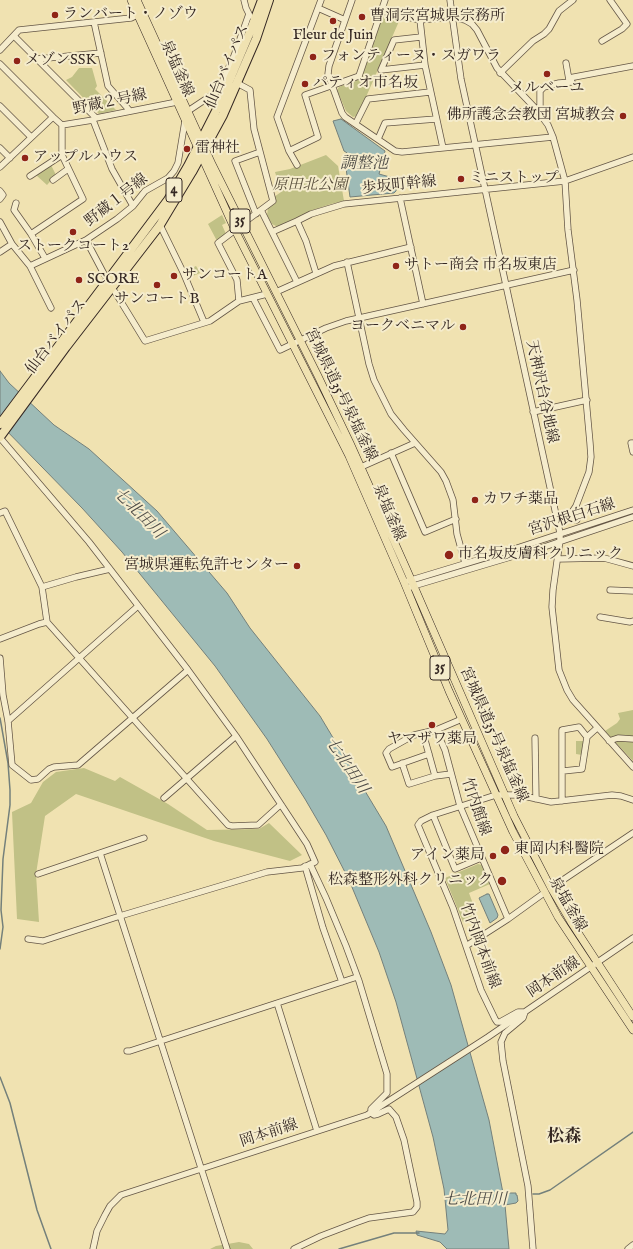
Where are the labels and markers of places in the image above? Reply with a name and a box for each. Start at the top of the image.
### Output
place label: ランバート・ノゾウ [63,6,198,24]
place label: 曹洞宗宮城県宗務所 [370,8,505,26]
marker: ランバート・ノゾウ [50,10,60,20]
marker: 曹洞宗宮城県宗務所 [357,12,367,22]
marker: Fleur de Juin [328,16,338,26]
place label: Fleur de Juin [293,27,373,45]
place label: フォンティーヌ・スガワラ [321,48,501,66]
place label: メゾンSSK [25,52,96,70]
marker: フォンティーヌ・スガワラ [308,52,318,62]
marker: メゾンSSK [12,56,22,66]
marker: メルベーユ [542,69,552,79]
place label: パティオ市名坂 [313,75,418,93]
marker: パティオ市名坂 [300,79,310,89]
place label: メルベーユ [510,80,584,98]
place label: 佛所護念会教団 宮城教会 [447,107,615,125]
marker: 佛所護念会教団 宮城教会 [618,111,628,121]
place label: 雷神社 [195,140,240,158]
marker: 雷神社 [182,144,192,154]
place label: アップルハウス [33,149,138,167]
marker: アップルハウス [20,153,30,163]
place label: ミニストップ [469,170,559,188]
marker: ミニストップ [456,174,466,184]
marker: ストークコート2 [68,227,78,237]
place label: ストークコート2 [17,238,129,256]
place label: サトー商会 市名坂東店 [404,257,557,275]
marker: サトー商会 市名坂東店 [391,261,401,271]
place label: サンコートA [182,267,267,285]
place label: SCORE [87,271,139,289]
marker: サンコートA [169,271,179,281]
marker: SCORE [74,275,84,285]
marker: サンコートB [152,280,162,290]
place label: サンコートB [115,291,199,309]
place label: ヨークベニマル [350,318,455,336]
marker: ヨークベニマル [458,322,468,332]
place label: カワチ薬品 [483,491,558,509]
marker: カワチ薬品 [470,495,480,505]
place label: 市名坂皮膚科クリニック [458,546,623,564]
marker: 市名坂皮膚科クリニック [443,549,455,561]
place label: 宮城県運転免許センター [124,557,289,575]
marker: 宮城県運転免許センター [292,561,302,571]
marker: ヤマザワ薬局 [427,720,437,730]
place label: ヤマザワ薬局 [387,731,477,749]
place label: 東岡内科醫院 [514,841,604,859]
marker: 東岡内科醫院 [499,844,511,856]
place label: アイン薬局 [410,847,485,865]
marker: アイン薬局 [488,851,498,861]
place label: 松森整形外科クリニック [328,872,493,890]
marker: 松森整形外科クリニック [496,875,508,887]

